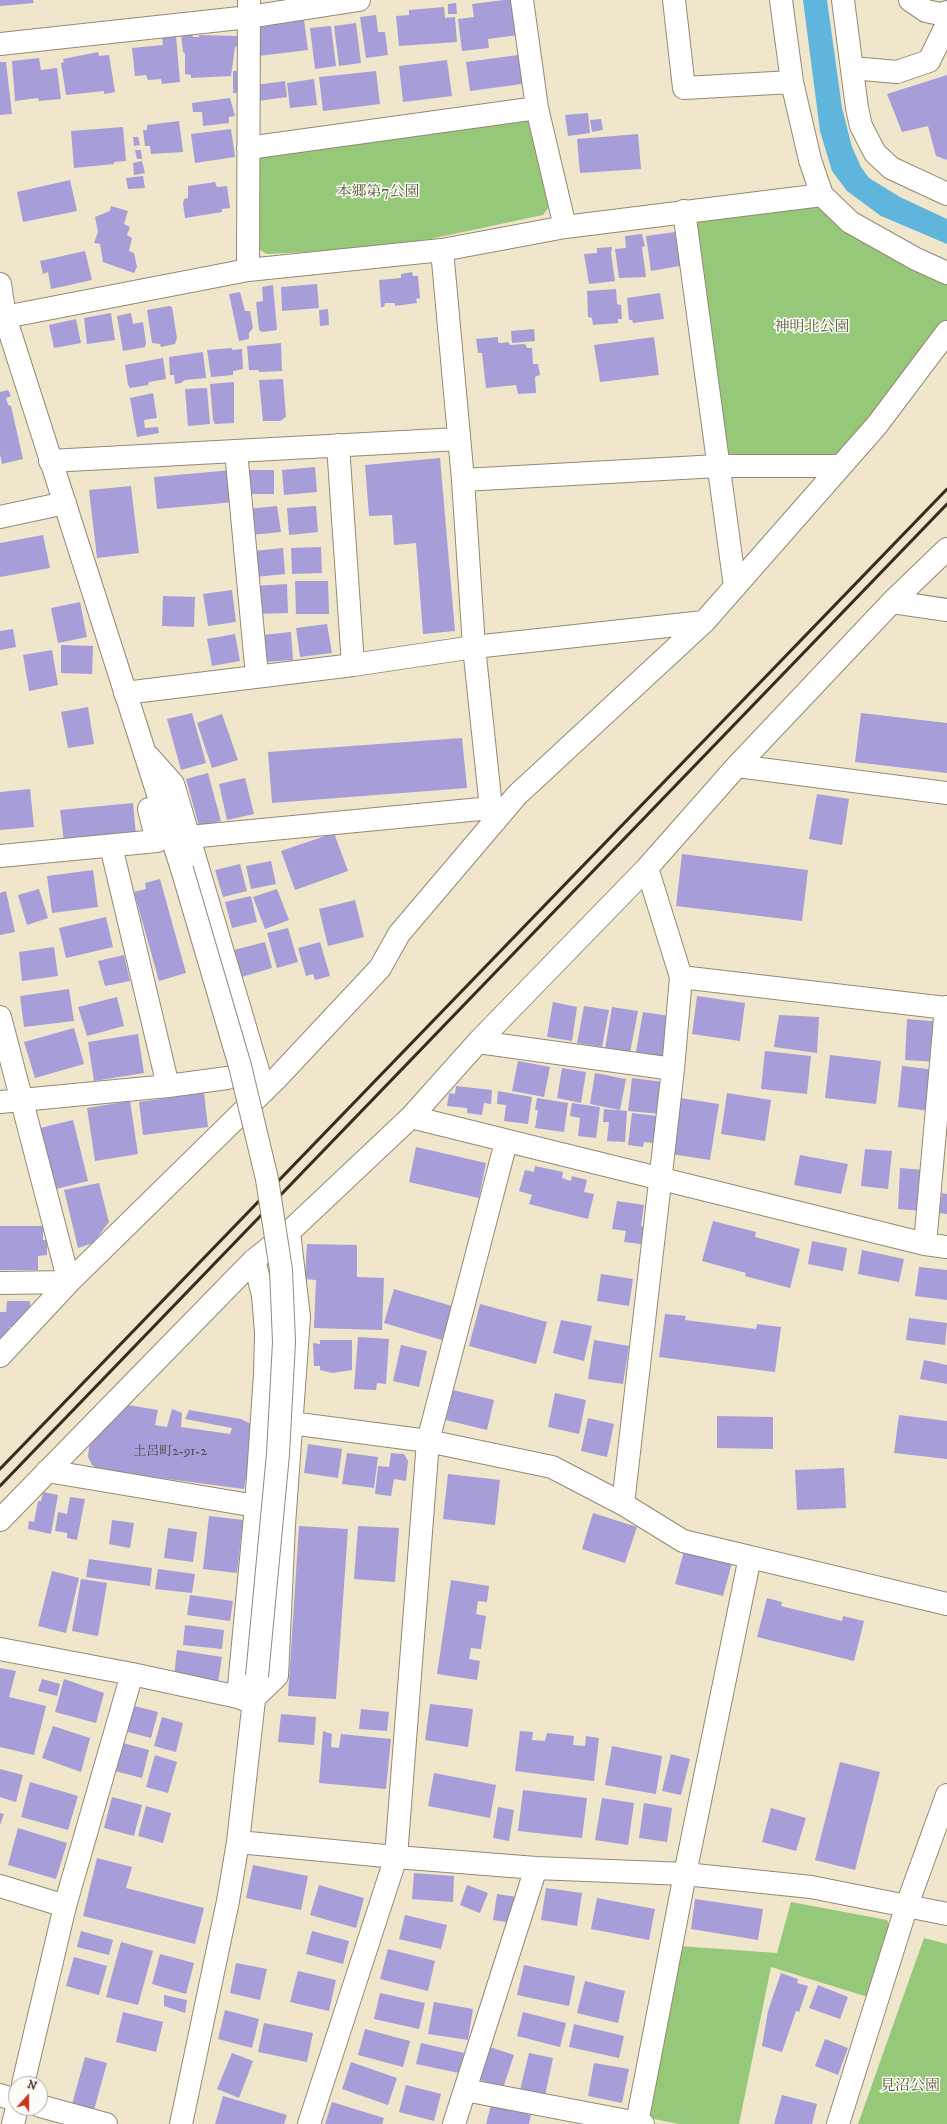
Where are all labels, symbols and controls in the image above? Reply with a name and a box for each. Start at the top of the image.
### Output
park label: 本郷第7公園 [337,184,419,202]
park label: 神明北公園 [775,319,849,337]
house number: 土呂町2-91-2 [133,1444,207,1460]
north arrow [8,2076,48,2116]
text: N [25,2078,39,2094]
park label: 見沼公園 [880,2078,940,2096]

